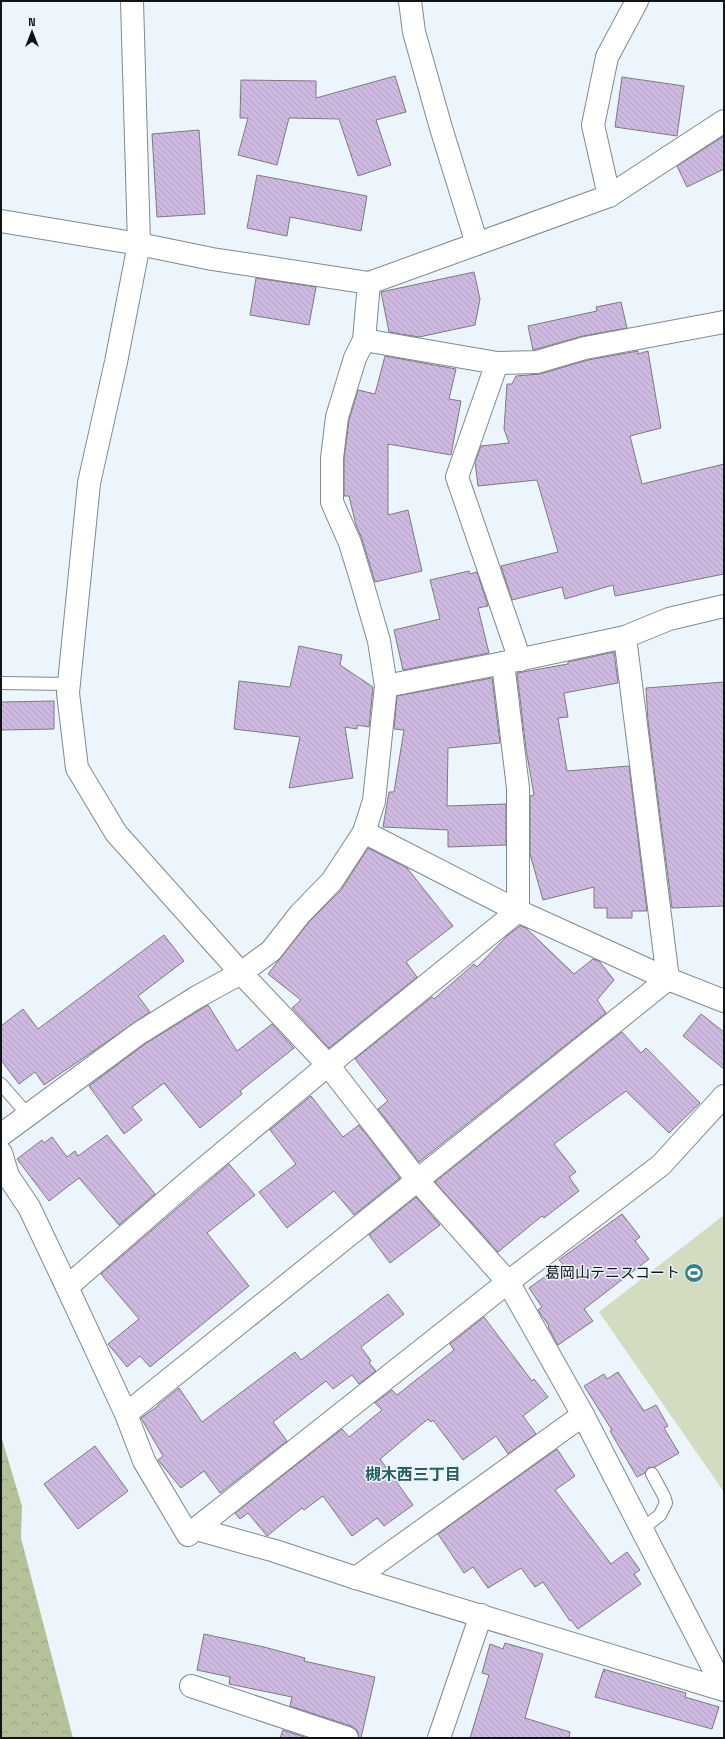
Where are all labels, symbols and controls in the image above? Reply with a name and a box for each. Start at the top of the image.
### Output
north arrow [12,12,52,52]
text: N [28,15,36,29]
sports icon: 葛岡山テニスコート [683,1262,705,1284]
place label: 葛岡山テニスコート [545,1263,680,1282]
district label: 槻木西三丁目 [365,1464,461,1485]

